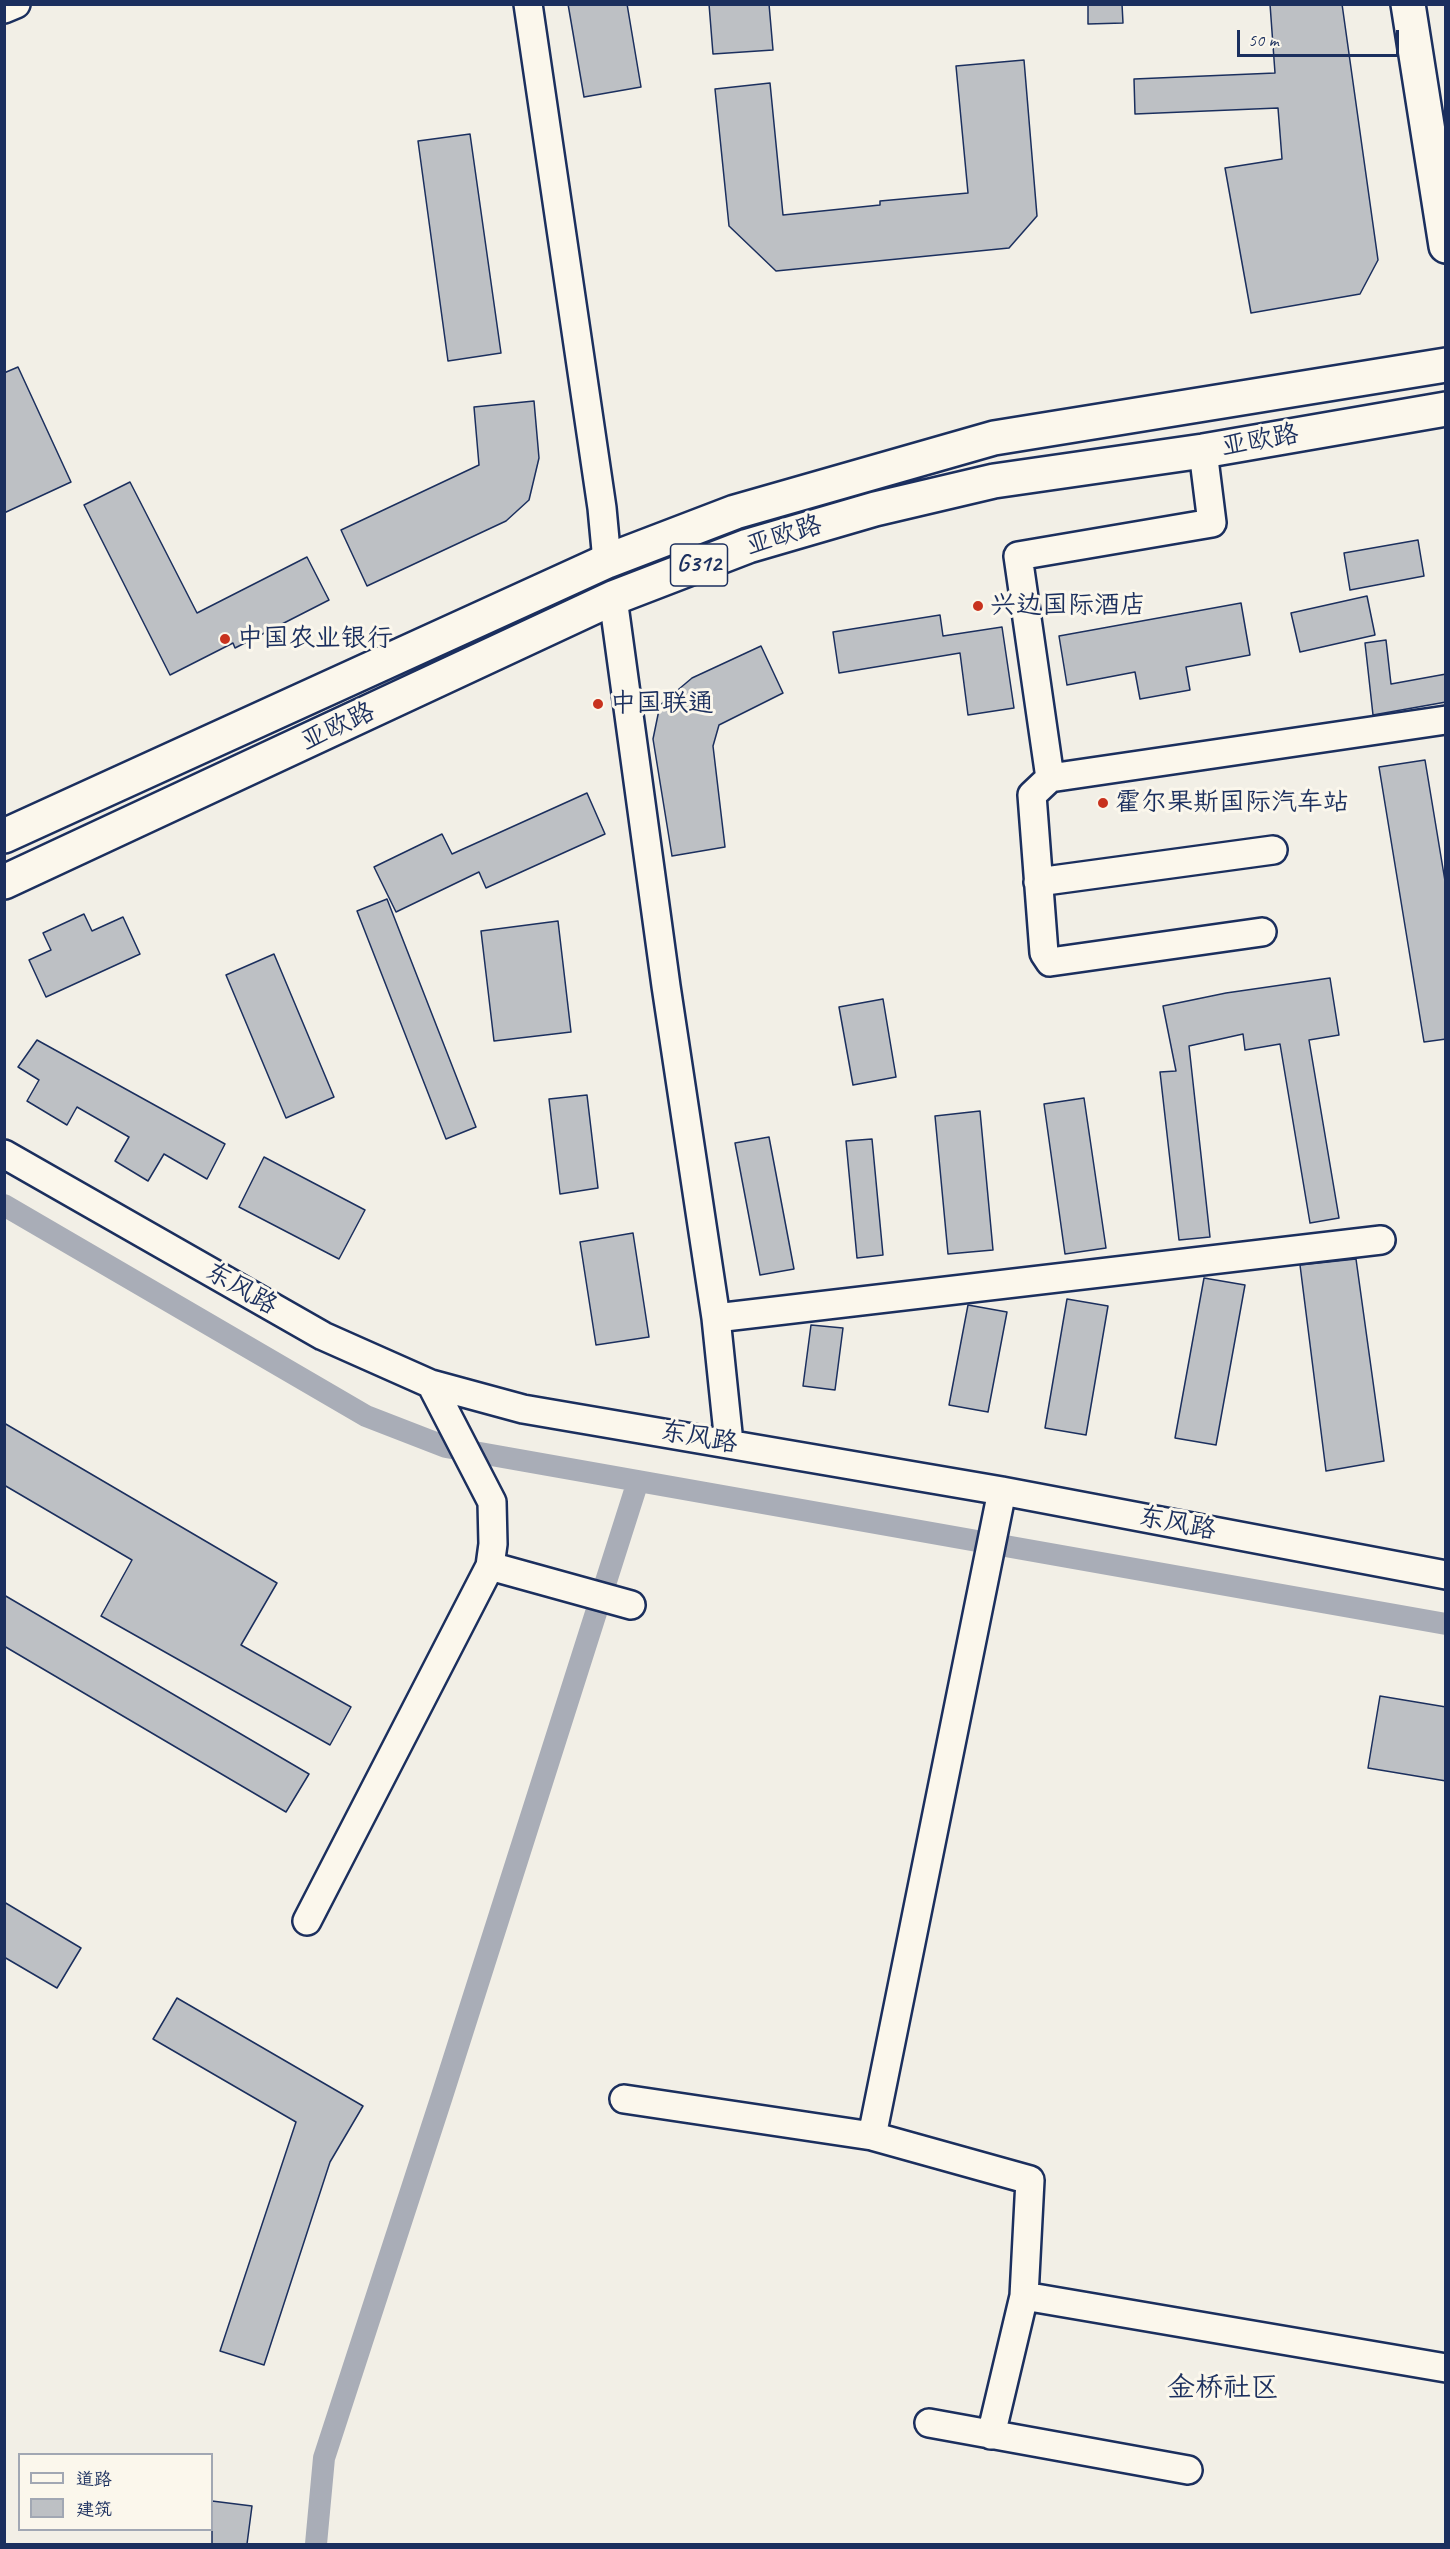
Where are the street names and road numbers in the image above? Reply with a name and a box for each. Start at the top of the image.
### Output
street label: 亚欧路 [1219,419,1301,463]
street label: 亚欧路 [742,510,826,562]
road number: G312 [670,544,728,586]
street label: 亚欧路 [296,696,380,758]
street label: 东风路 [199,1256,283,1322]
street label: 东风路 [658,1416,740,1460]
street label: 东风路 [1136,1501,1218,1547]

